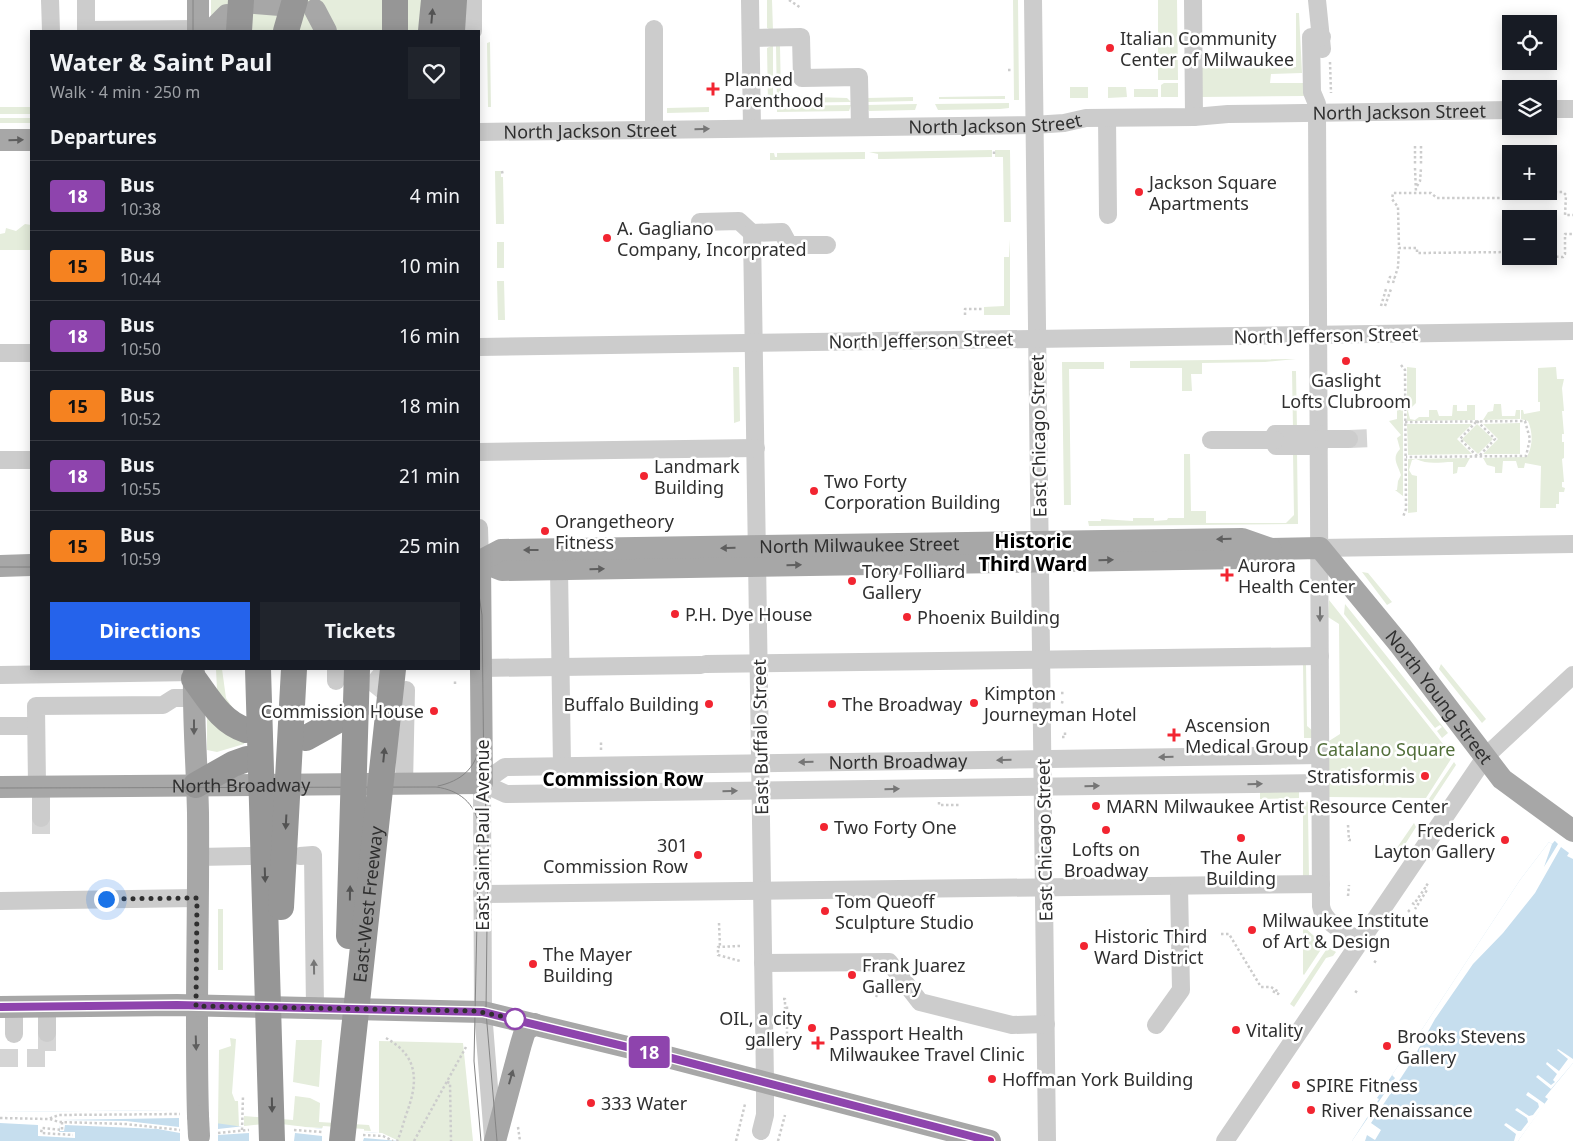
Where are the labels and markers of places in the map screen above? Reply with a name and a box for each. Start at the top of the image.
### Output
place label: Italian Community Center of Milwaukee [1120,26,1294,71]
marker: Italian Community Center of Milwaukee [1104,42,1116,54]
place label: Planned Parenthood [724,67,824,112]
marker: Planned Parenthood [706,82,720,96]
place label: Jackson Square Apartments [1147,170,1277,215]
marker: Jackson Square Apartments [1133,186,1145,198]
place label: A. Gagliano Company, Incorprated [617,216,807,261]
marker: A. Gagliano Company, Incorprated [601,232,613,244]
marker: Gaslight Lofts Clubroom [1340,355,1352,367]
place label: Gaslight Lofts Clubroom [1281,368,1411,413]
place label: Landmark Building [654,454,740,499]
place label: Two Forty Corporation Building [824,469,1001,514]
marker: Landmark Building [638,470,650,482]
marker: Two Forty Corporation Building [808,485,820,497]
place label: Orangetheory Fitness [555,509,675,554]
marker: Orangetheory Fitness [539,525,551,537]
place label: Aurora Health Center [1238,553,1356,598]
place label: Tory Folliard Gallery [862,559,965,604]
marker: Aurora Health Center [1220,568,1234,582]
marker: Tory Folliard Gallery [846,575,858,587]
place label: P.H. Dye House [685,602,813,626]
place label: Phoenix Building [917,605,1060,629]
marker: P.H. Dye House [669,608,681,620]
marker: Phoenix Building [901,611,913,623]
place label: Kimpton Journeyman Hotel [982,681,1137,726]
place label: Buffalo Building [563,692,699,716]
place label: The Broadway [842,692,963,716]
marker: Kimpton Journeyman Hotel [968,697,980,709]
marker: Buffalo Building [703,698,715,710]
marker: The Broadway [826,698,838,710]
place label: Commission House [261,699,424,723]
marker: Commission House [428,705,440,717]
place label: Ascension Medical Group [1185,713,1309,758]
marker: Ascension Medical Group [1167,728,1181,742]
place label: Stratisformis [1307,764,1415,788]
marker: Stratisformis [1419,770,1431,782]
place label: MARN Milwaukee Artist Resource Center [1106,794,1449,818]
marker: MARN Milwaukee Artist Resource Center [1090,800,1102,812]
place label: Two Forty One [834,815,957,839]
place label: Frederick Layton Gallery [1374,818,1496,863]
marker: Two Forty One [818,821,830,833]
marker: Lofts on Broadway [1100,824,1112,836]
marker: The Auler Building [1235,832,1247,844]
place label: 301 Commission Row [543,833,688,878]
marker: Frederick Layton Gallery [1499,834,1511,846]
place label: Lofts on Broadway [1064,837,1149,882]
place label: The Auler Building [1201,845,1282,890]
marker: 301 Commission Row [692,849,704,861]
place label: Tom Queoff Sculpture Studio [835,889,974,934]
marker: Tom Queoff Sculpture Studio [819,905,831,917]
place label: Milwaukee Institute of Art & Design [1262,908,1429,953]
place label: Historic Third Ward District [1094,924,1207,969]
marker: Milwaukee Institute of Art & Design [1246,924,1258,936]
marker: Historic Third Ward District [1078,940,1090,952]
place label: The Mayer Building [543,942,633,987]
place label: Frank Juarez Gallery [862,953,966,998]
marker: The Mayer Building [527,958,539,970]
marker: Frank Juarez Gallery [846,969,858,981]
place label: OIL, a city gallery [719,1006,803,1051]
unlabelled marker [504,1008,526,1030]
place label: Vitality [1246,1018,1304,1042]
place label: Passport Health Milwaukee Travel Clinic [829,1021,1025,1066]
marker: OIL, a city gallery [806,1022,818,1034]
marker: Vitality [1230,1024,1242,1036]
place label: Brooks Stevens Gallery [1397,1024,1526,1069]
marker: Passport Health Milwaukee Travel Clinic [811,1036,825,1050]
marker: Brooks Stevens Gallery [1381,1040,1393,1052]
place label: Hoffman York Building [1002,1067,1193,1091]
marker: Hoffman York Building [986,1073,998,1085]
place label: SPIRE Fitness [1306,1073,1418,1097]
marker: SPIRE Fitness [1290,1079,1302,1091]
place label: 333 Water [601,1091,688,1115]
marker: 333 Water [585,1097,597,1109]
place label: River Renaissance [1321,1098,1473,1122]
marker: River Renaissance [1305,1104,1317,1116]

